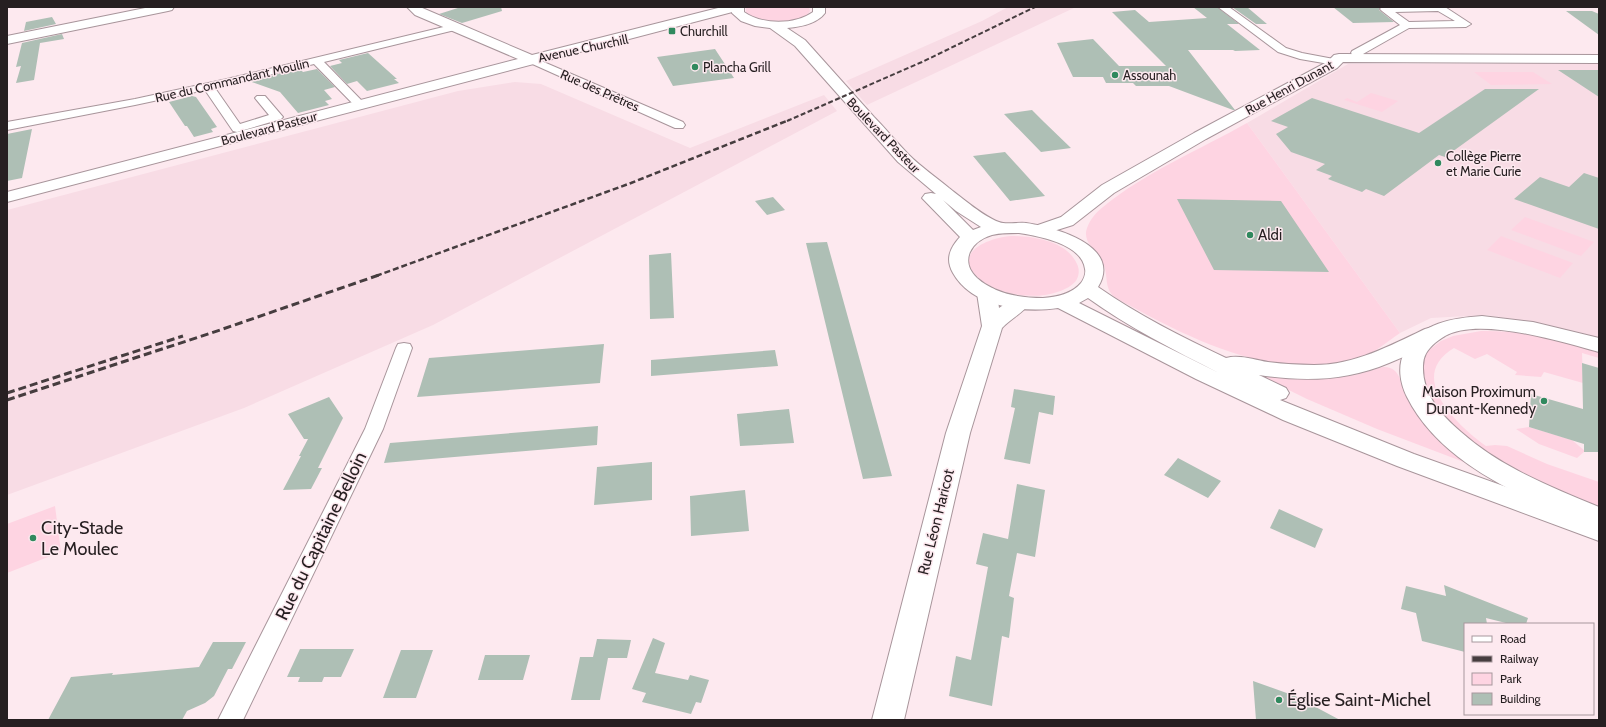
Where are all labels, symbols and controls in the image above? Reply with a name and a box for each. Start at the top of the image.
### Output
place label: Churchill [680,23,728,39]
marker: Churchill [667,26,677,36]
street label: Avenue Churchill [536,31,630,65]
street label: Rue du Commandant Moulin [153,54,311,106]
street label: Rue Henri Dunant [1242,56,1336,118]
place label: Plancha Grill [703,59,771,75]
marker: Plancha Grill [690,62,700,72]
street label: Rue des Prêtres [558,65,642,115]
place label: Assounah [1123,67,1176,83]
marker: Assounah [1110,70,1120,80]
street label: Boulevard Pasteur [844,94,925,177]
street label: Boulevard Pasteur [219,107,320,149]
place label: Collège Pierre et Marie Curie [1446,148,1522,179]
marker: Collège Pierre et Marie Curie [1433,158,1443,168]
place label: Aldi [1258,226,1282,244]
marker: Aldi [1245,230,1255,240]
place label: Maison Proximum Dunant-Kennedy [1422,383,1536,418]
marker: Maison Proximum Dunant-Kennedy [1539,396,1549,406]
street label: Rue du Capitaine Belloin [271,448,371,624]
street label: Rue Léon Haricot [914,467,958,577]
place label: City-Stade Le Moulec [41,517,123,560]
marker: City-Stade Le Moulec [28,533,38,543]
legend [1464,623,1594,715]
text: Road [1500,631,1526,646]
text: Railway [1500,651,1538,666]
text: Park [1500,671,1522,686]
place label: Église Saint-Michel [1287,689,1431,711]
text: Building [1500,691,1542,706]
marker: Église Saint-Michel [1274,695,1284,705]

